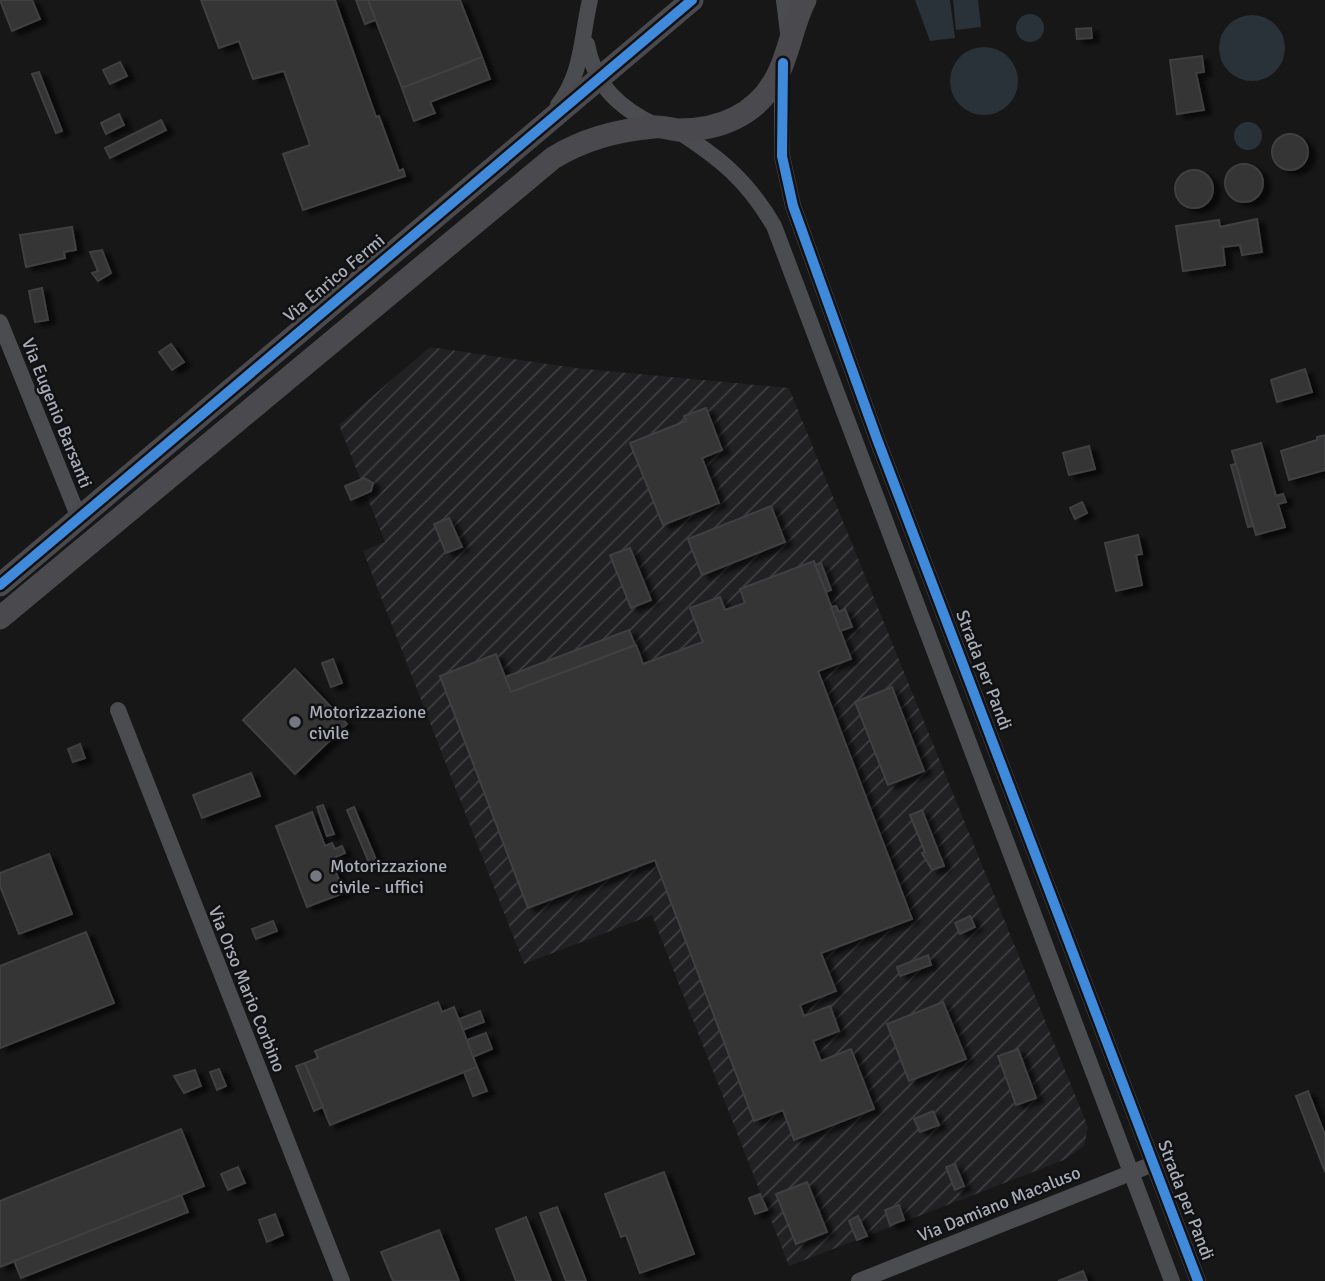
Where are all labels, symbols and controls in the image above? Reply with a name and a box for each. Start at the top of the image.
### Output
street label: Via Enrico Fermi [279,229,389,327]
street label: Via Eugenio Barsanti [17,335,97,491]
street label: Strada per Pandi [951,607,1017,733]
place label: Motorizzazione civile [309,701,426,744]
marker: Motorizzazione civile [287,714,303,730]
place label: Motorizzazione civile - uffici [330,855,447,898]
marker: Motorizzazione civile - uffici [308,868,324,884]
street label: Via Orso Mario Corbino [204,903,290,1075]
street label: Strada per Pandi [1153,1137,1219,1263]
street label: Via Damiano Macaluso [914,1161,1084,1247]

